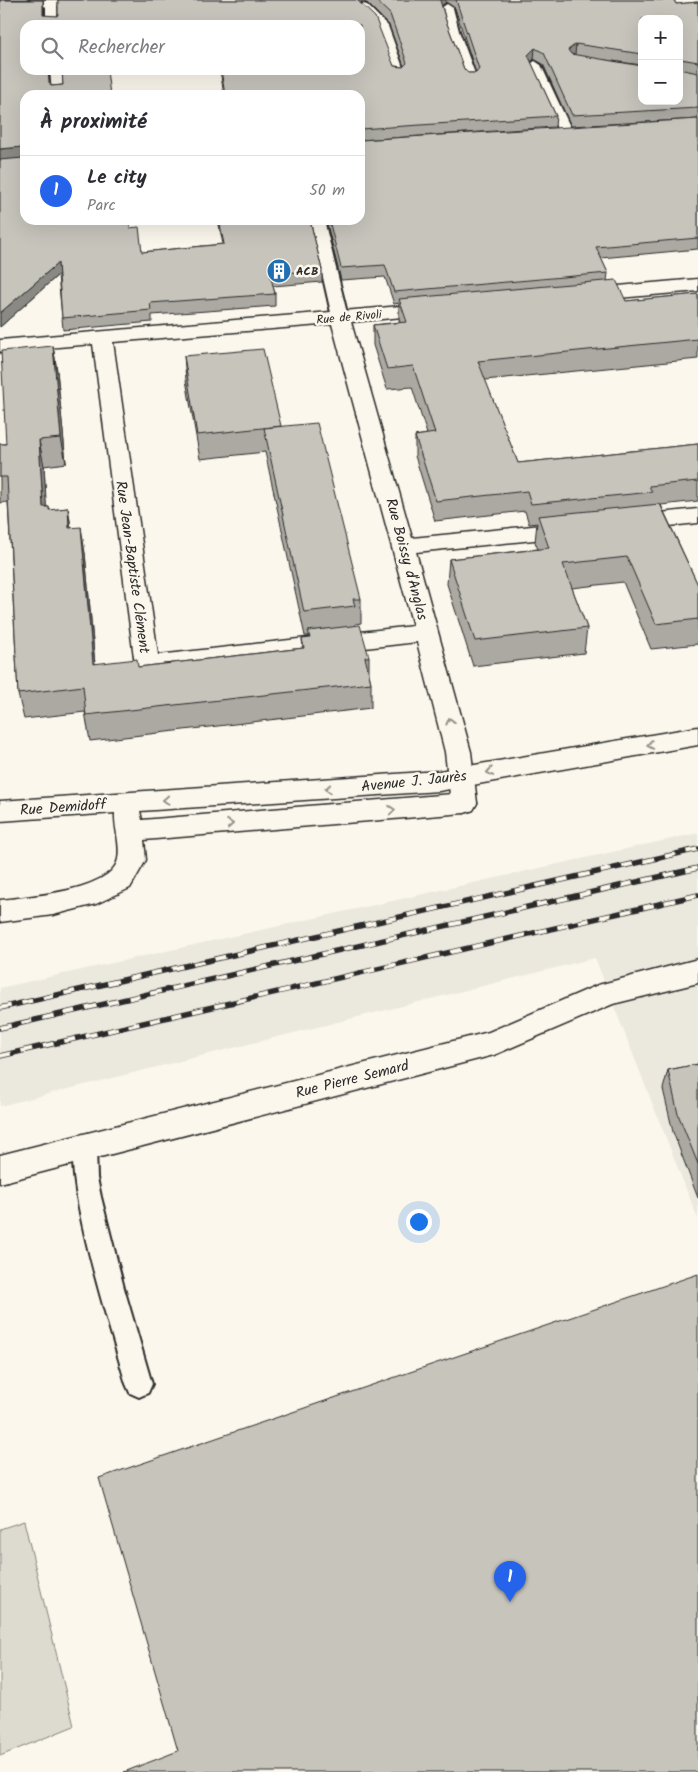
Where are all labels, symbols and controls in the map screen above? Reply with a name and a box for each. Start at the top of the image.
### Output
map controls [638,15,683,105]
button: + [638,15,683,60]
search box [20,20,365,75]
text: Rechercher [78,33,165,63]
icon: search [38,34,66,62]
button: − [638,60,683,105]
text: À proximité [40,106,147,139]
text: Le city [87,163,147,193]
text: 1 [54,178,58,203]
text: 50 m [309,178,345,203]
text: Parc [87,193,116,218]
building icon: ACB [266,258,292,284]
place label: ACB [296,262,318,281]
street label: Rue de Rivoli [316,305,384,330]
street label: Rue Jean-Baptiste Clément [108,479,156,655]
street label: Rue Boissy d'Anglas [378,496,434,624]
one-way arrow [445,717,456,725]
one-way arrow [646,739,654,749]
street label: Avenue J. Jaurès [360,764,469,799]
one-way arrow [485,767,494,777]
one-way arrow [324,783,332,794]
street label: Rue Demidoff [19,793,108,823]
one-way arrow [162,794,170,805]
one-way arrow [389,805,397,816]
one-way arrow [227,818,235,829]
street label: Rue Pierre Semard [293,1054,412,1106]
your location [406,1209,432,1235]
pin: 1 [494,1561,526,1602]

